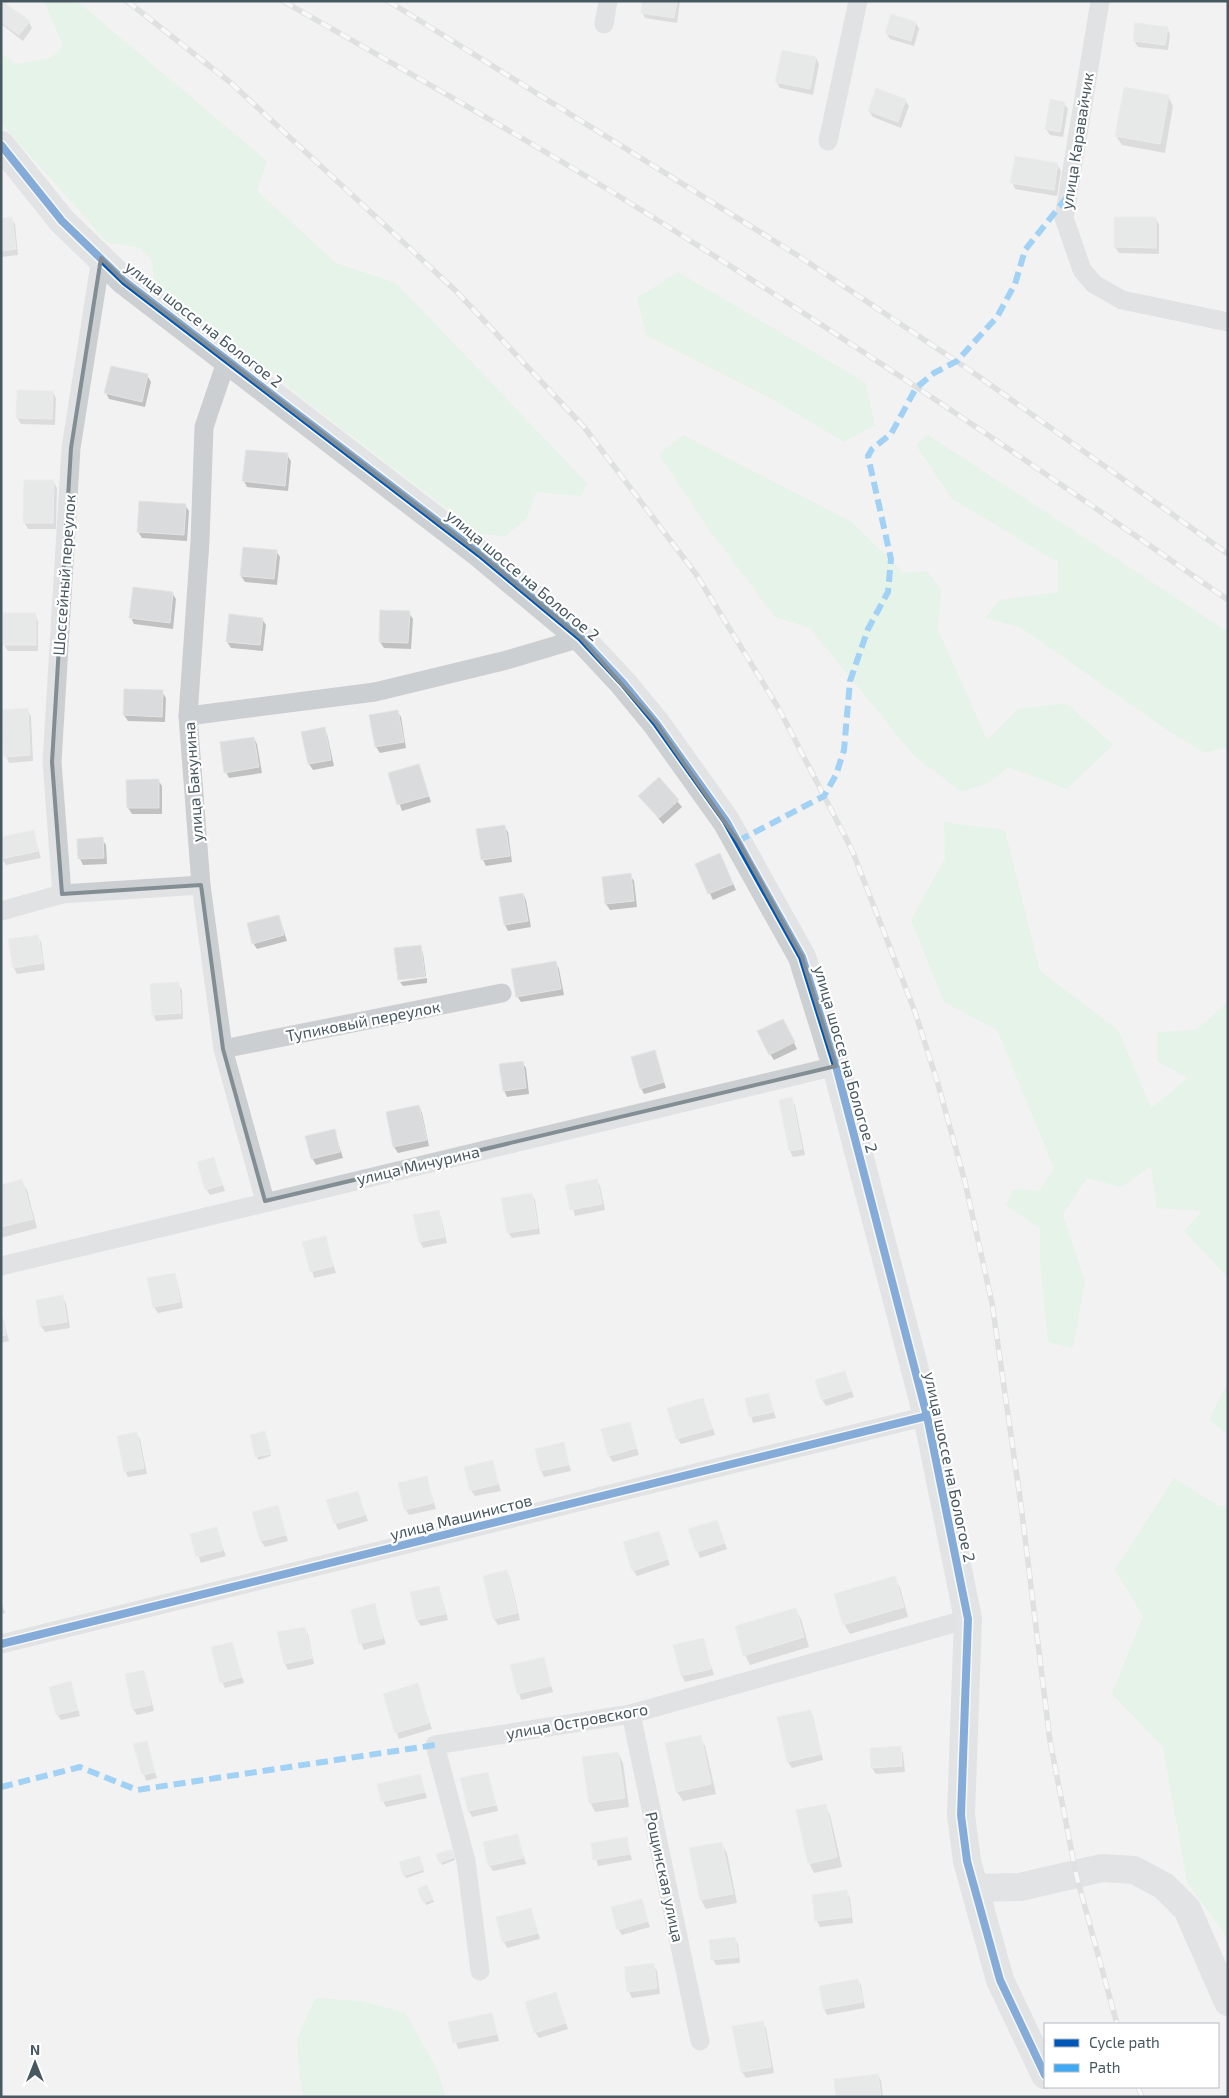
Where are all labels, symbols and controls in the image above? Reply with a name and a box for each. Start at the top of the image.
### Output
street label: улица Каравайчик [1056,71,1098,211]
street label: улица шоссе на Бологое 2 [121,256,287,392]
street label: Шоссейный переулок [48,493,80,656]
street label: улица шоссе на Бологое 2 [442,505,604,645]
street label: улица Бакунина [179,721,207,843]
street label: улица шоссе на Бологое 2 [810,963,882,1155]
street label: Тупиковый переулок [284,996,442,1046]
street label: улица Мичурина [355,1141,481,1189]
street label: улица шоссе на Бологое 2 [920,1370,980,1564]
street label: улица Машинистов [388,1490,534,1544]
street label: улица Островского [504,1699,650,1743]
street label: Рощинская улица [641,1810,689,1944]
legend [1044,2023,1219,2088]
text: Cycle path [1089,2033,1160,2051]
north arrow [10,2038,60,2088]
text: N [30,2041,40,2058]
text: Path [1089,2058,1120,2076]

